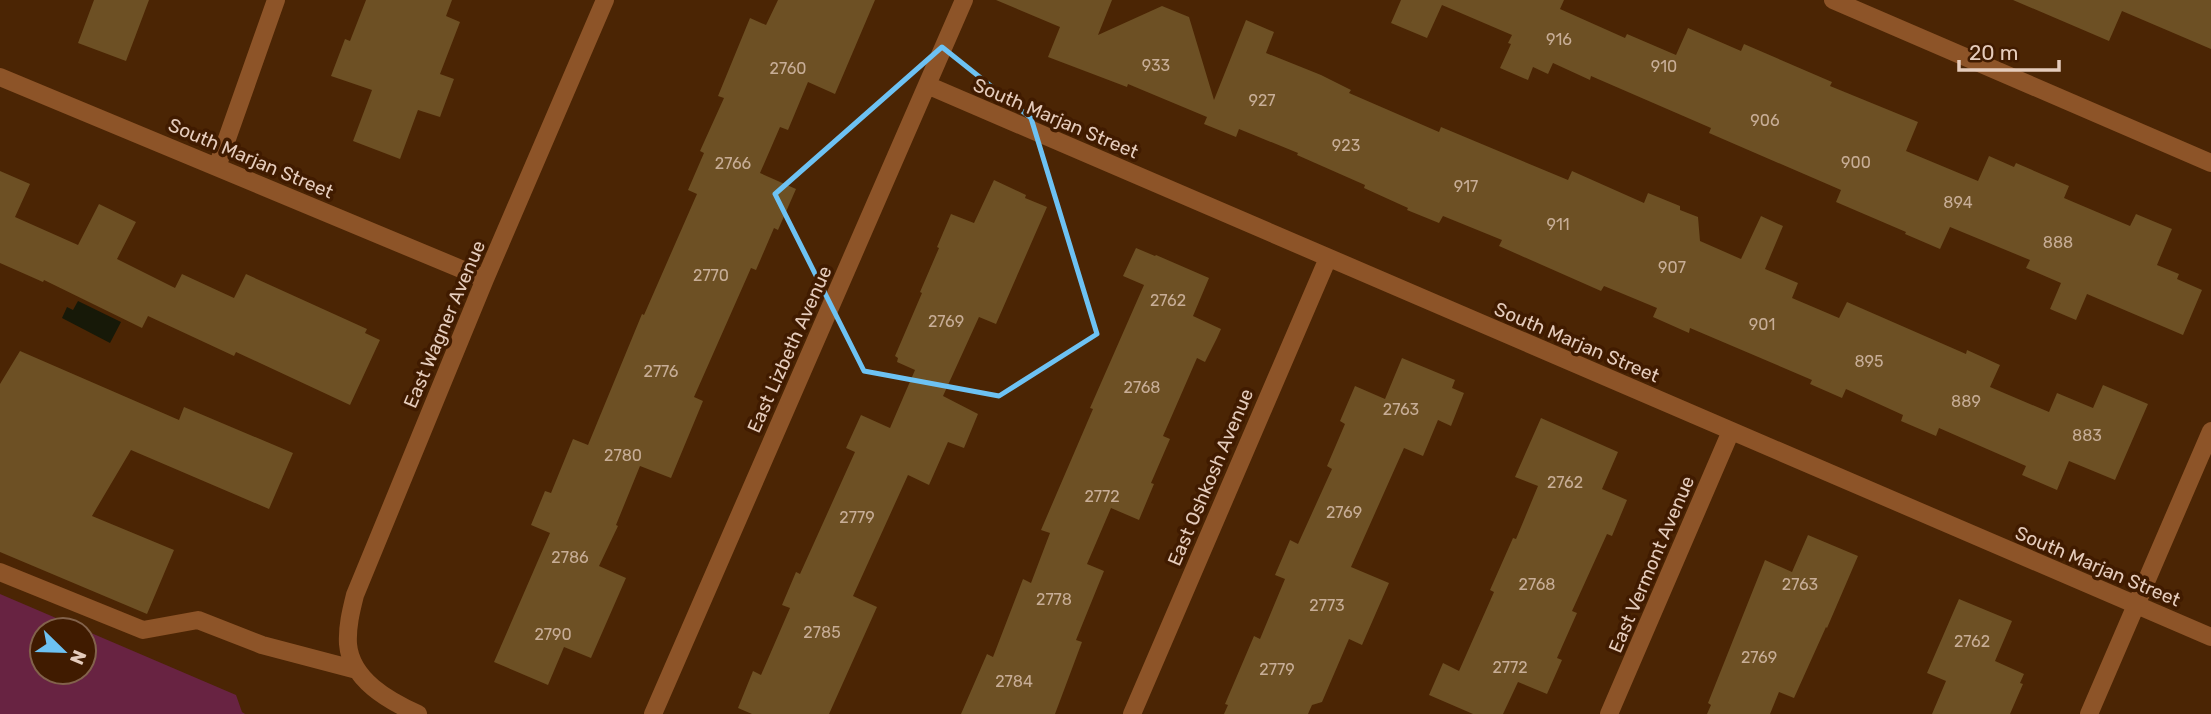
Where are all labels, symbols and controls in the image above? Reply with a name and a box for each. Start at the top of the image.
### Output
scale bar [1959,28,2059,72]
house number: 916 [1546,30,1572,49]
text: 20 m [1969,40,2018,65]
house number: 933 [1142,56,1170,75]
house number: 910 [1651,57,1677,76]
house number: 2760 [770,59,806,78]
street label: South Marjan Street [970,73,1142,164]
house number: 927 [1248,91,1276,110]
house number: 906 [1750,111,1780,130]
street label: South Marjan Street [165,113,337,204]
house number: 923 [1332,136,1360,155]
house number: 900 [1841,153,1871,172]
house number: 2766 [715,154,752,173]
house number: 917 [1454,177,1478,196]
house number: 894 [1943,193,1973,212]
house number: 911 [1546,215,1570,234]
house number: 888 [2043,233,2073,252]
street label: East Wagner Avenue [399,237,490,411]
house number: 907 [1658,258,1686,277]
street label: East Lizbeth Avenue [742,262,837,436]
house number: 2770 [693,266,729,285]
house number: 2762 [1150,291,1186,310]
street label: South Marjan Street [1491,297,1663,388]
house number: 2769 [928,312,964,331]
house number: 901 [1749,315,1775,334]
house number: 895 [1854,352,1884,371]
house number: 2776 [644,362,679,381]
house number: 2768 [1124,378,1160,397]
street label: East Oshkosh Avenue [1163,385,1258,569]
house number: 889 [1951,392,1981,411]
house number: 2763 [1383,400,1419,419]
house number: 883 [2072,426,2102,445]
house number: 2780 [604,446,642,465]
street label: East Vermont Avenue [1604,472,1699,656]
house number: 2762 [1547,473,1583,492]
house number: 2772 [1084,487,1120,506]
house number: 2769 [1326,503,1362,522]
house number: 2779 [839,508,875,527]
street label: South Marjan Street [2012,521,2184,612]
house number: 2786 [551,548,589,567]
house number: 2768 [1519,575,1555,594]
house number: 2763 [1782,575,1818,594]
house number: 2778 [1036,590,1072,609]
house number: 2773 [1309,596,1345,615]
north arrow [28,616,98,686]
house number: 2785 [803,623,841,642]
house number: 2790 [534,625,572,644]
house number: 2762 [1954,632,1990,651]
text: N [65,647,91,668]
house number: 2769 [1741,648,1777,667]
house number: 2772 [1492,658,1528,677]
house number: 2779 [1259,660,1295,679]
house number: 2784 [995,672,1033,691]

